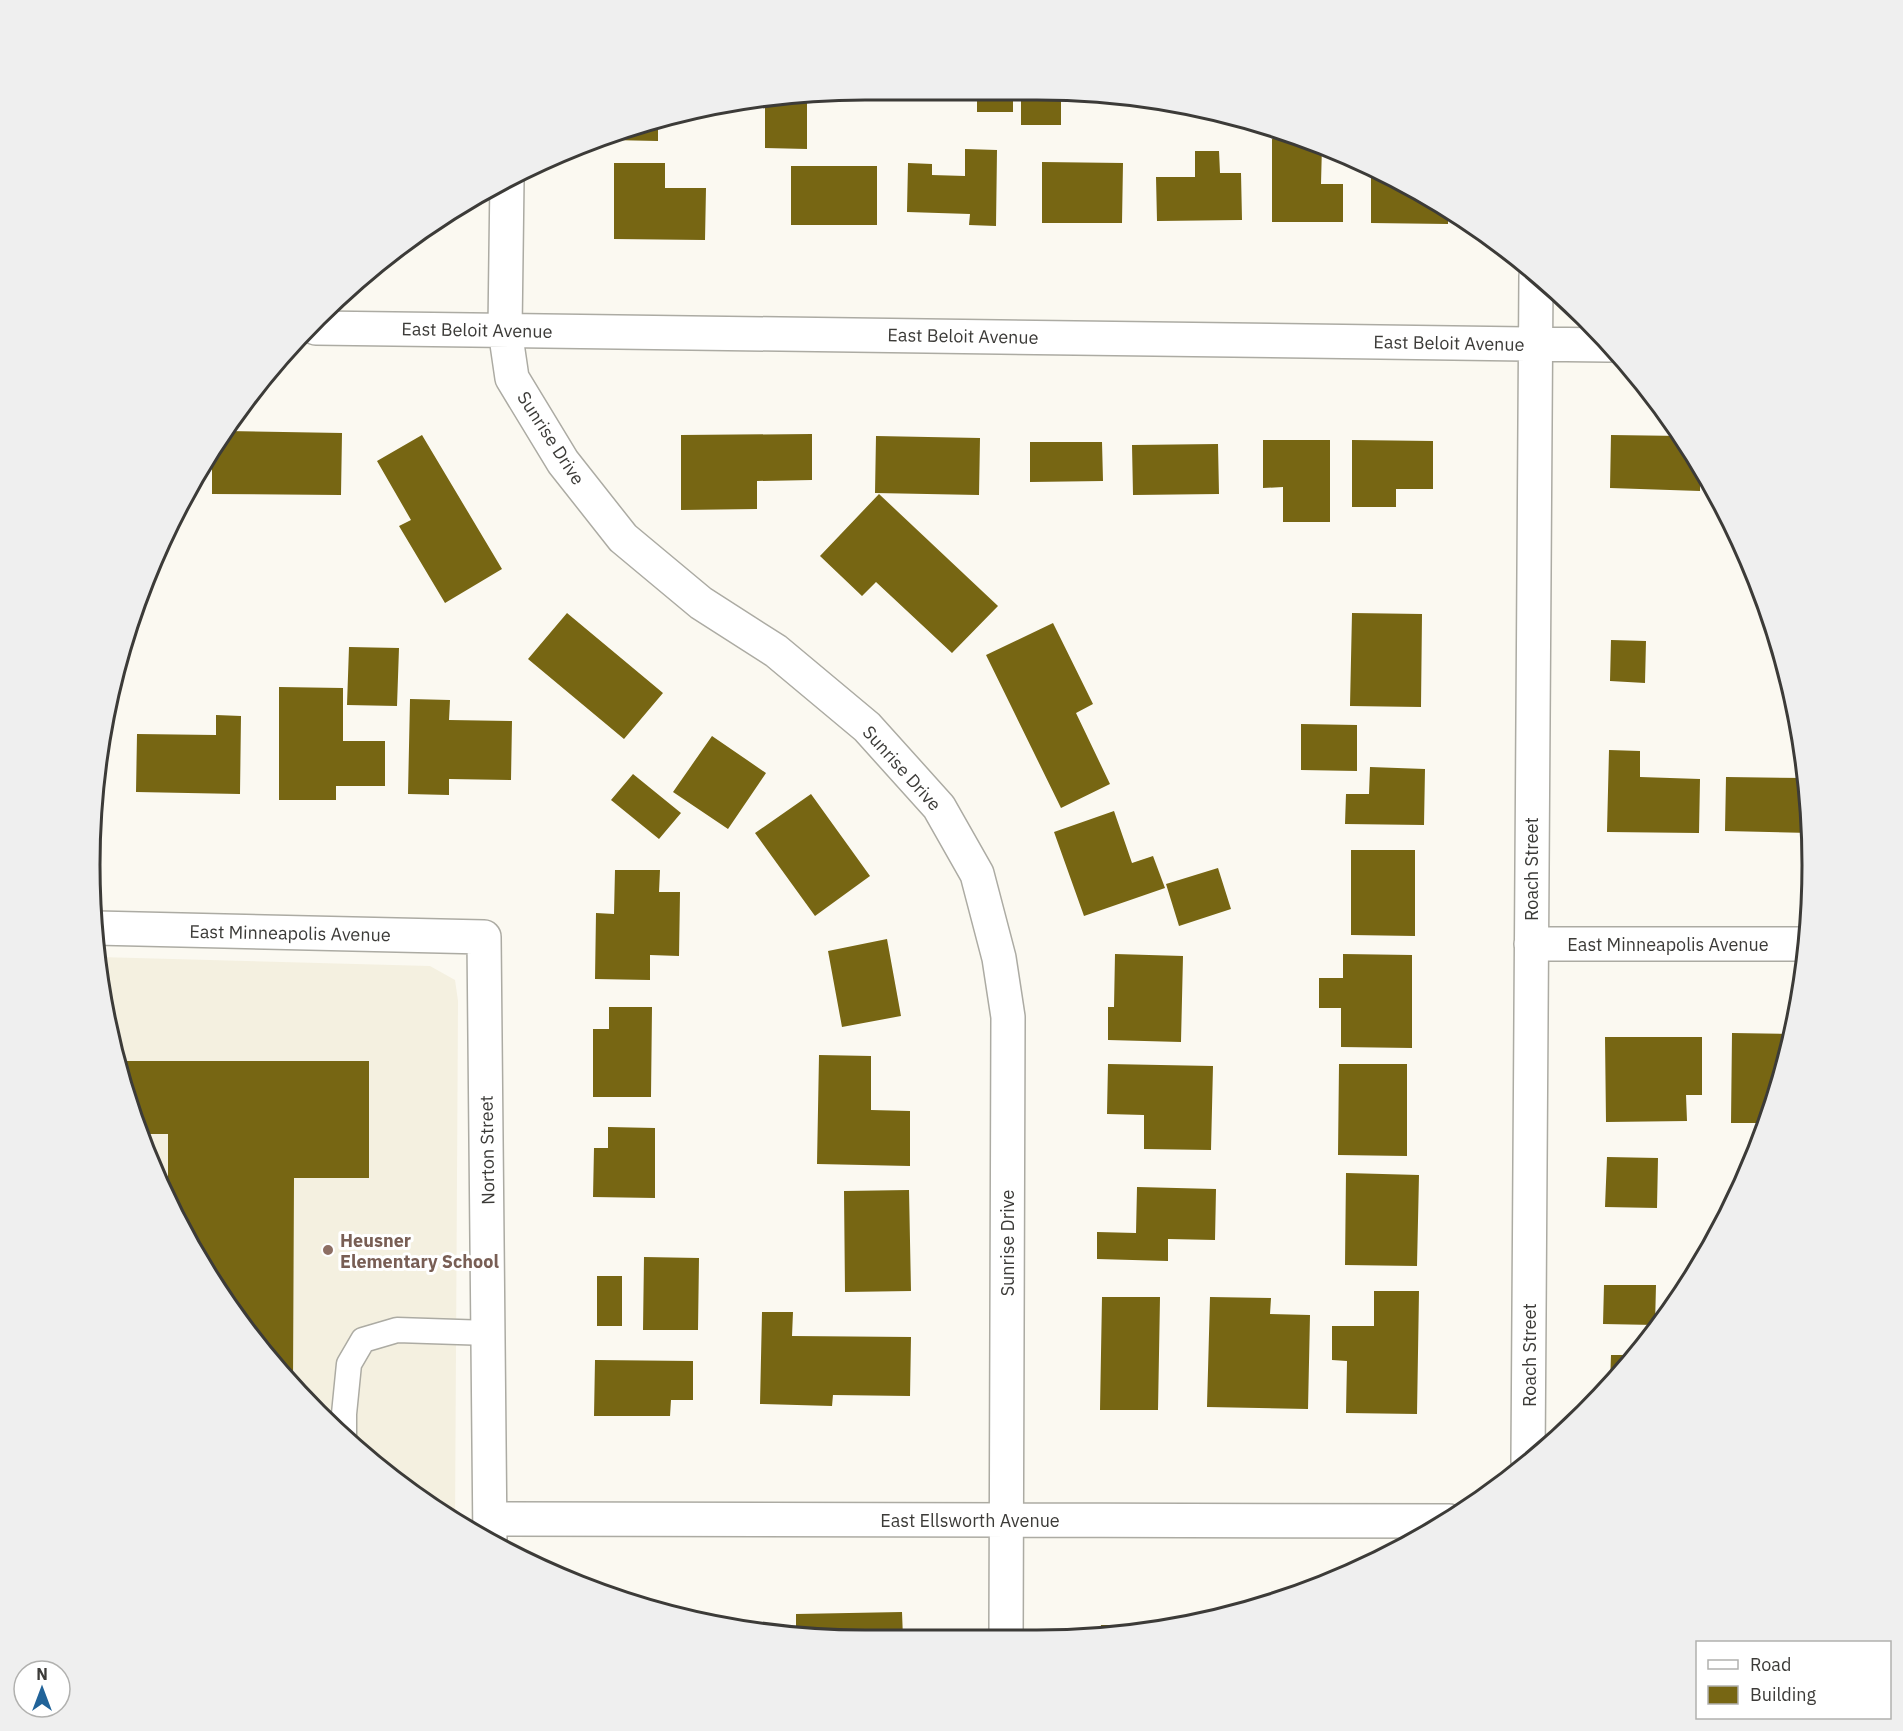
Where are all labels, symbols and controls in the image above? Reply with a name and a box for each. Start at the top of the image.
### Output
street label: East Beloit Avenue [401,317,553,343]
street label: East Beloit Avenue [887,323,1039,349]
street label: East Beloit Avenue [1373,330,1525,356]
street label: Sunrise Drive [512,387,590,489]
street label: Sunrise Drive [858,721,946,815]
street label: Roach Street [1520,817,1543,921]
street label: East Minneapolis Avenue [189,920,391,946]
street label: East Minneapolis Avenue [1567,933,1769,956]
street label: Norton Street [475,1095,499,1205]
street label: Sunrise Drive [996,1190,1019,1296]
place label: Heusner Elementary School [340,1229,499,1273]
marker: Heusner Elementary School [321,1243,335,1257]
street label: Roach Street [1518,1303,1541,1407]
street label: East Ellsworth Avenue [880,1509,1060,1532]
legend [1696,1641,1891,1719]
text: Road [1750,1653,1791,1676]
north arrow [12,1659,72,1719]
text: N [36,1664,48,1684]
text: Building [1750,1683,1817,1706]

